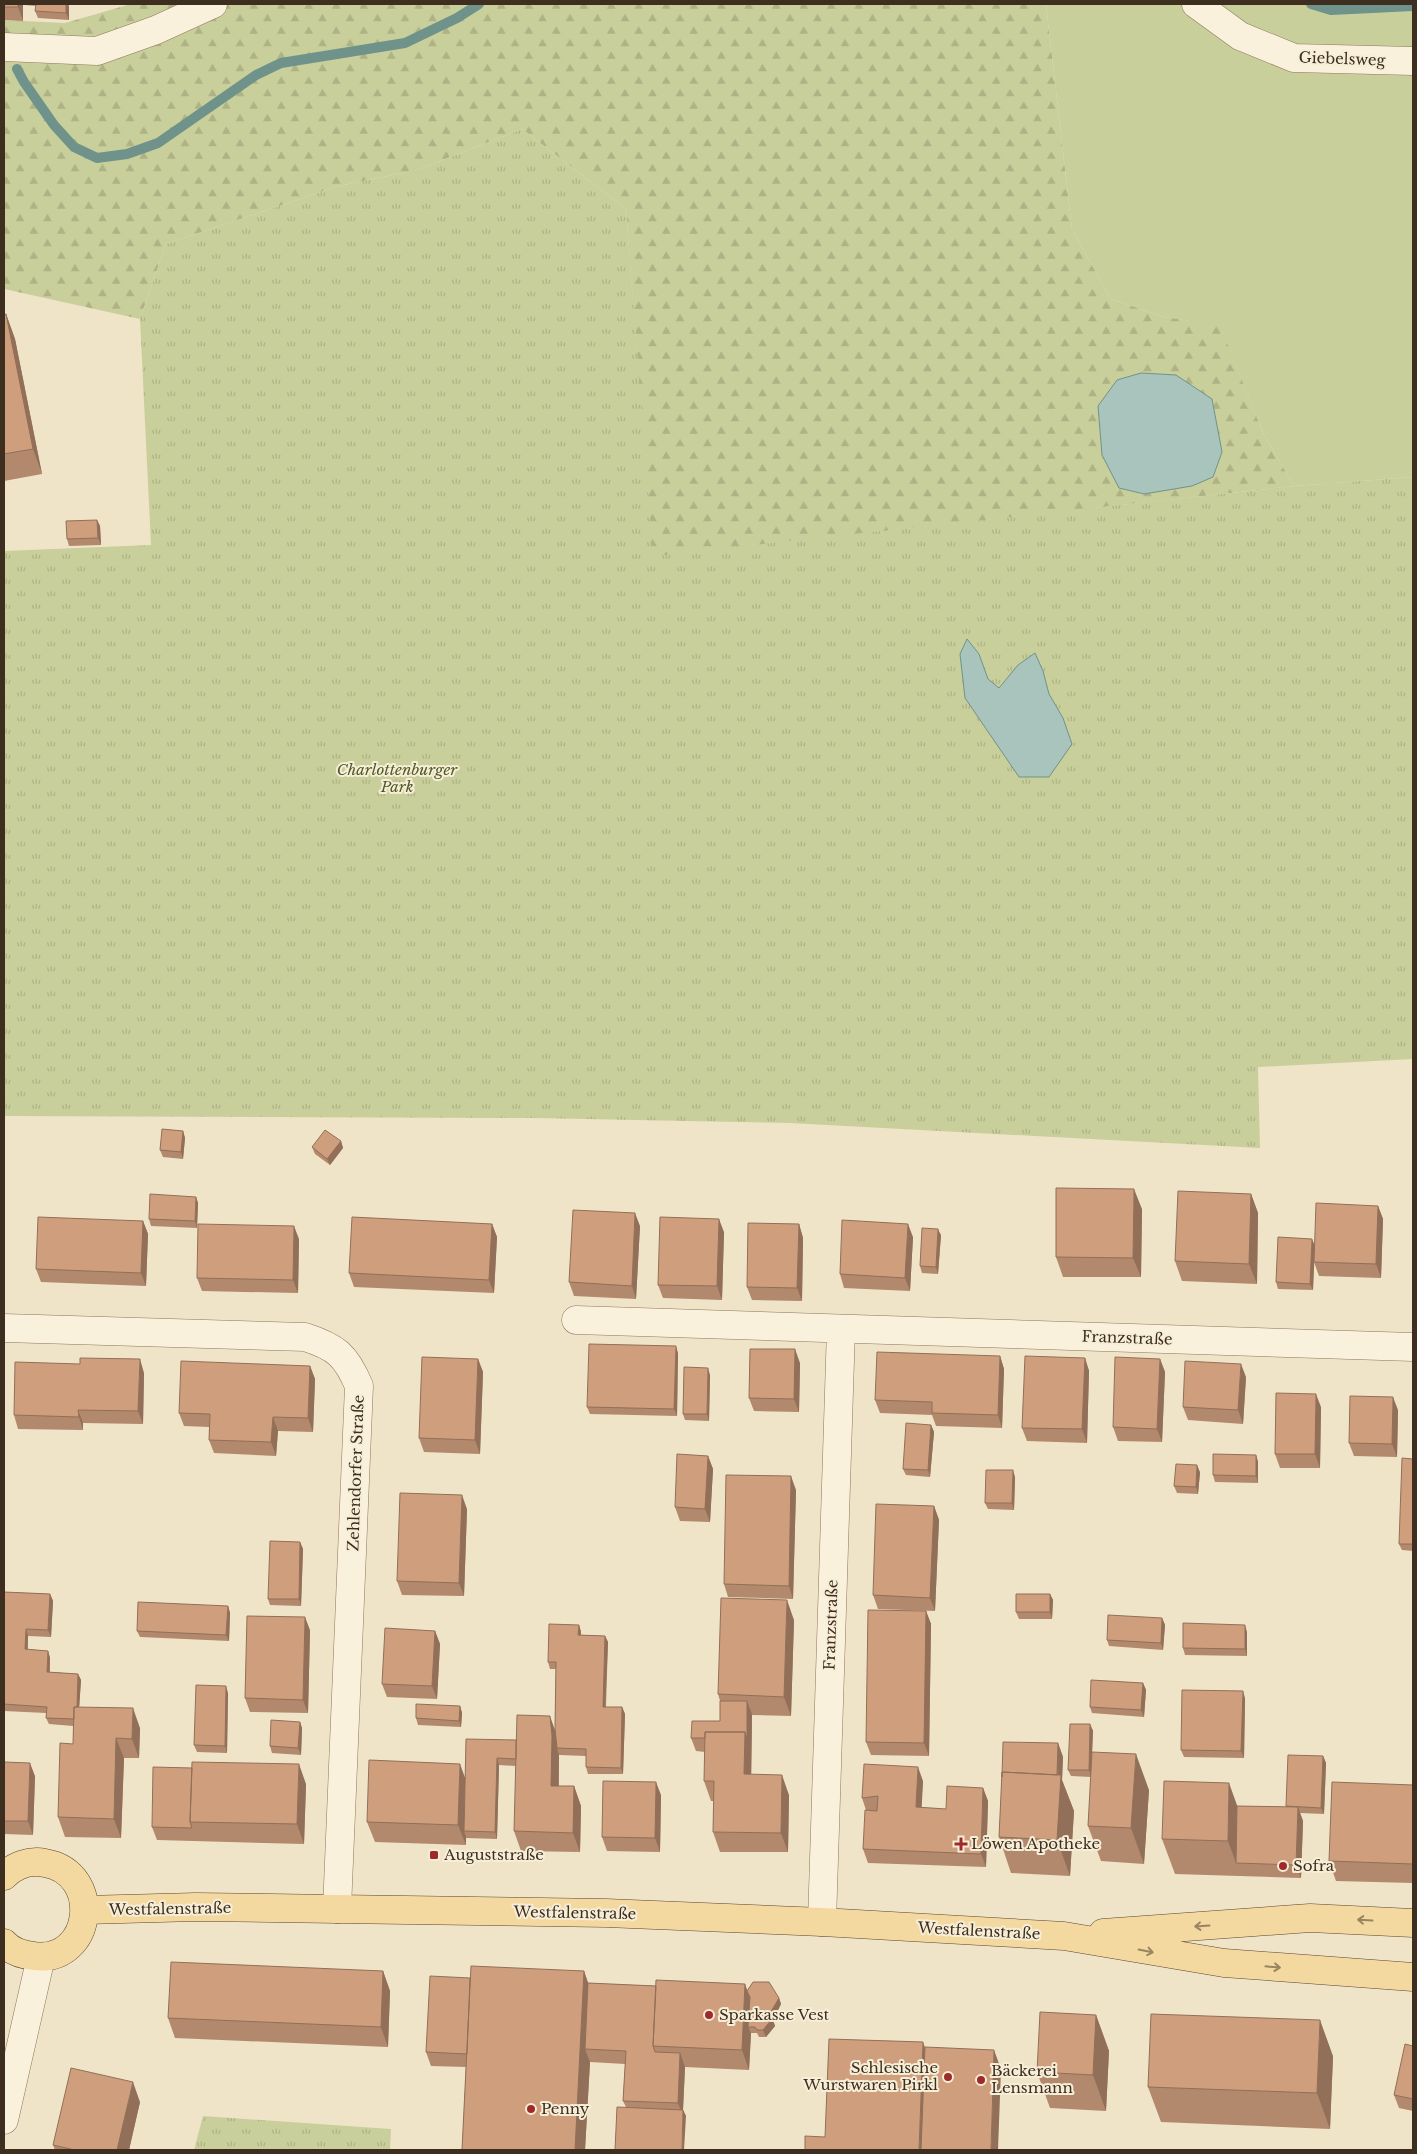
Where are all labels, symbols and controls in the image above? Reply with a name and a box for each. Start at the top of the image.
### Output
street label: Giebelsweg [1298,47,1387,70]
park label: Charlottenburger Park [337,760,458,796]
street label: Franzstraße [1081,1326,1173,1349]
street label: Zehlendorfer Straße [343,1394,368,1552]
street label: Franzstraße [819,1579,842,1671]
place label: Löwen Apotheke [971,1834,1100,1853]
marker: Löwen Apotheke [955,1838,967,1850]
place label: Auguststraße [443,1845,544,1864]
marker: Auguststraße [428,1849,440,1861]
place label: Sofra [1293,1856,1335,1875]
marker: Sofra [1277,1860,1289,1872]
street label: Westfalenstraße [108,1898,231,1919]
street label: Westfalenstraße [513,1902,636,1923]
one-way arrow [1357,1916,1373,1925]
street label: Westfalenstraße [916,1918,1041,1943]
one-way arrow [1195,1921,1211,1930]
one-way arrow [1138,1947,1154,1956]
one-way arrow [1265,1962,1281,1972]
place label: Sparkasse Vest [719,2005,830,2024]
marker: Sparkasse Vest [703,2009,715,2021]
place label: Schlesische Wurstwaren Pirkl [802,2058,938,2094]
place label: Bäckerei Lensmann [991,2061,1073,2097]
marker: Schlesische Wurstwaren Pirkl [942,2071,954,2083]
marker: Bäckerei Lensmann [975,2074,987,2086]
place label: Penny [541,2099,590,2118]
marker: Penny [525,2103,537,2115]

